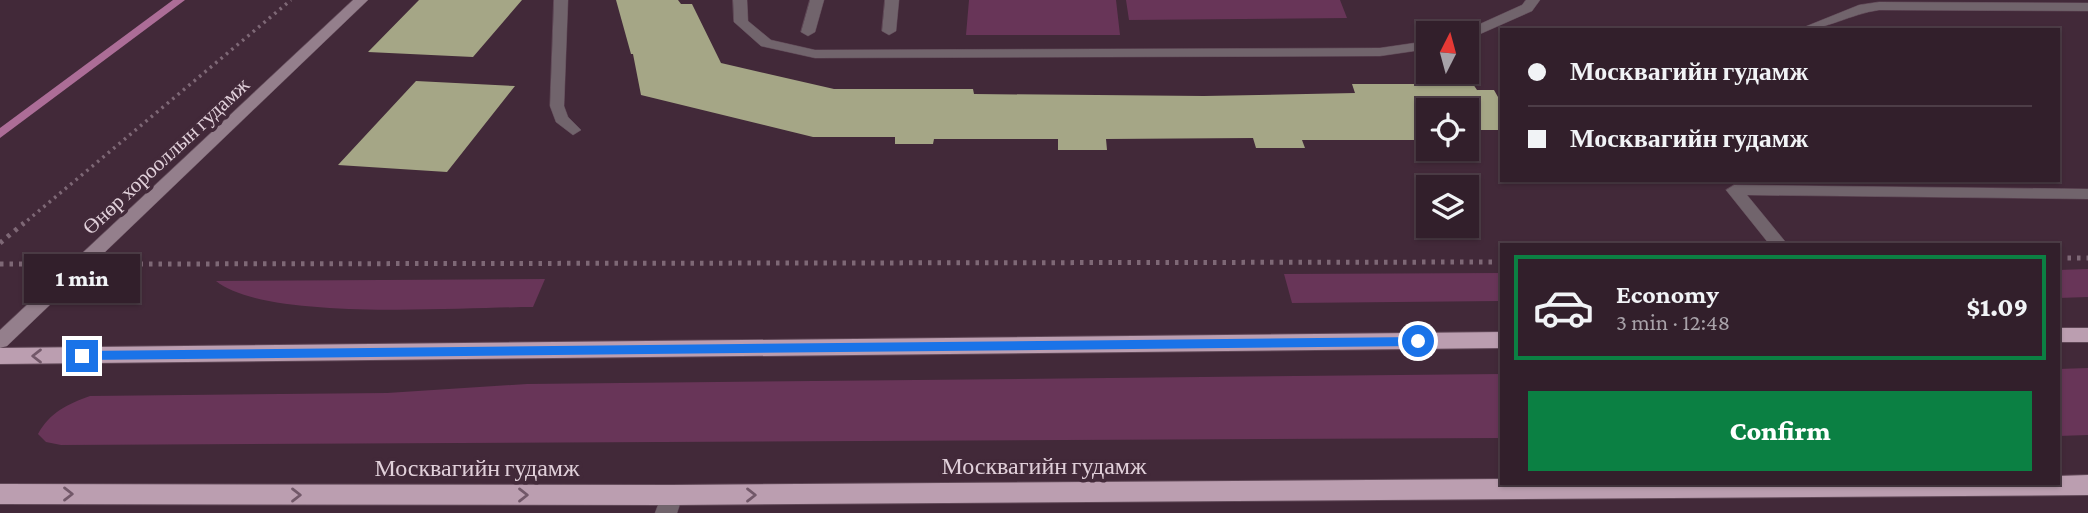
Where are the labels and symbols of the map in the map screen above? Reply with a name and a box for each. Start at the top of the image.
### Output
north arrow [1416,21,1479,84]
street label: Өнөр хорооллын гудамж [78,72,254,239]
callout: 1 min [24,254,140,304]
route start [1402,325,1434,357]
route end [66,340,98,372]
one-way arrow [31,348,42,364]
street label: Москвагийн гудамж [941,452,1147,479]
street label: Москвагийн гудамж [374,454,580,481]
one-way arrow [63,486,74,502]
one-way arrow [291,487,301,503]
one-way arrow [518,487,529,503]
one-way arrow [746,487,756,503]

